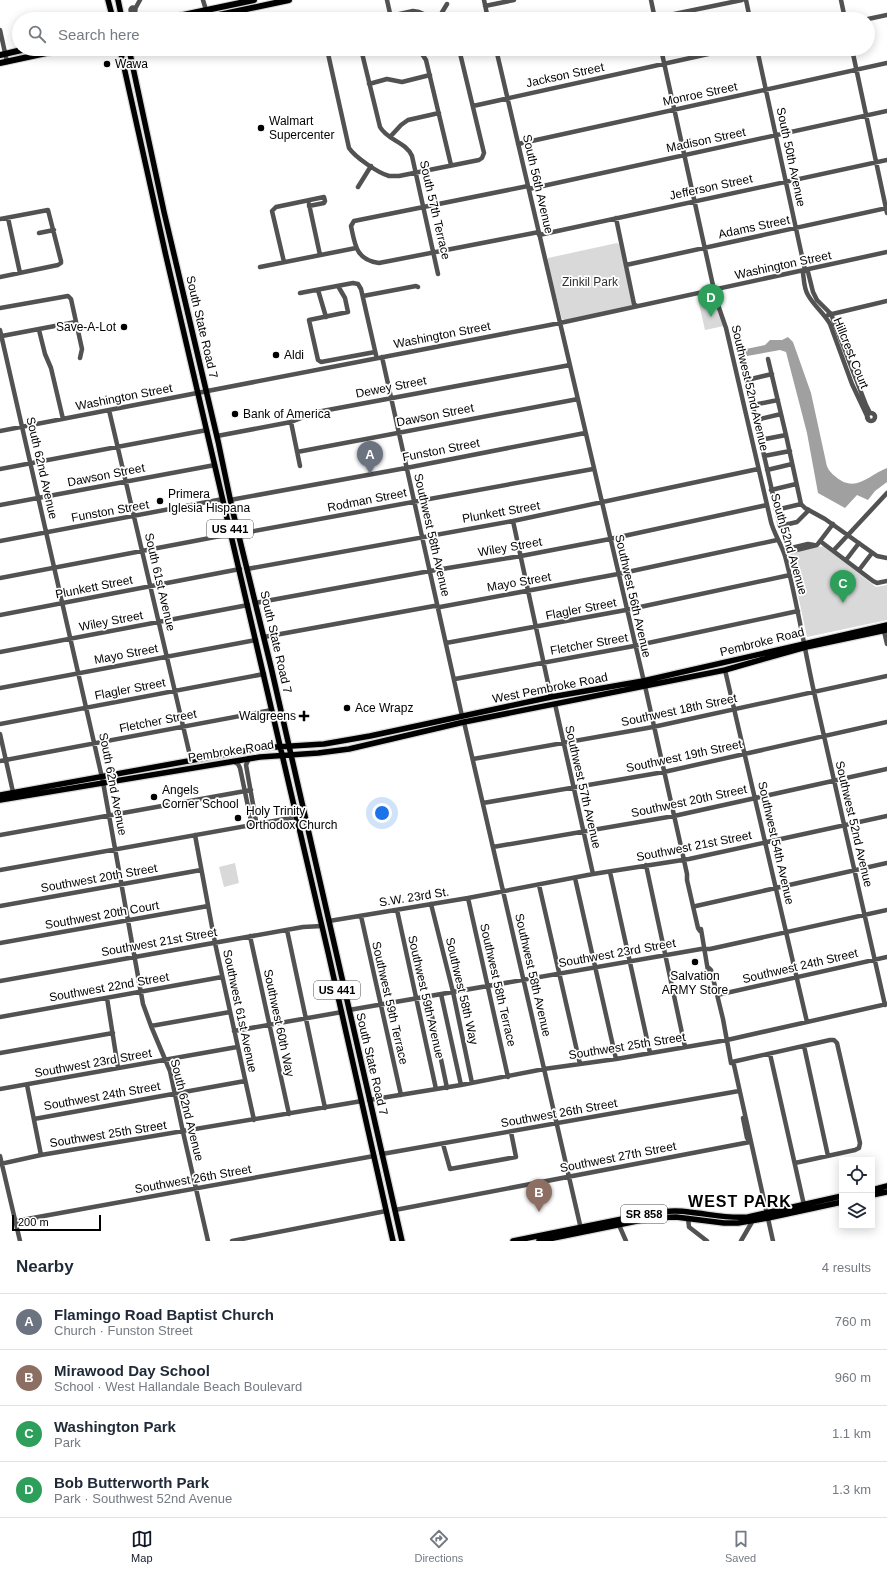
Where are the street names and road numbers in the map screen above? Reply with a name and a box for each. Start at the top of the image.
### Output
street label: Jackson Street [525,60,606,90]
street label: Monroe Street [661,79,739,109]
street label: South 50th Avenue [774,106,808,208]
street label: Madison Street [665,125,748,155]
street label: South 56th Avenue [520,133,556,235]
street label: South 57th Terrace [417,159,453,261]
street label: Jefferson Street [668,171,754,203]
street label: Adams Street [717,212,792,241]
street label: Washington Street [733,248,833,282]
street label: South State Road 7 [183,274,221,380]
street label: Hillcrest Court [830,315,872,391]
street label: Washington Street [392,319,492,351]
street label: Southwest 52nd Avenue [729,323,771,453]
street label: Dewey Street [354,373,428,401]
street label: Washington Street [74,381,174,413]
street label: Dawson Street [395,400,476,429]
street label: South 62nd Avenue [23,415,61,521]
street label: Funston Street [401,435,482,464]
street label: Dawson Street [66,460,147,489]
street label: Southwest 58th Avenue [411,472,453,598]
street label: Rodman Street [326,485,409,515]
street label: South 52nd Avenue [768,492,810,596]
street label: Funston Street [70,497,151,525]
street label: Plunkett Street [461,498,542,526]
road number: US 441 [207,520,253,538]
street label: South 61st Avenue [142,531,178,633]
street label: Southwest 56th Avenue [612,533,654,659]
street label: Wiley Street [477,534,544,560]
street label: Mayo Street [486,569,553,595]
street label: Plunkett Street [54,572,135,601]
street label: South State Road 7 [257,589,295,695]
street label: Flagler Street [544,595,618,623]
street label: Wiley Street [78,608,145,634]
street label: Pembroke Road [718,625,806,659]
street label: Fletcher Street [549,630,630,658]
street label: Mayo Street [93,641,160,667]
street label: West Pembroke Road [491,670,609,706]
street label: Flagler Street [93,675,167,703]
street label: Southwest 18th Street [620,691,739,729]
street label: Fletcher Street [118,706,199,735]
street label: Southwest 57th Avenue [562,724,604,850]
street label: South 62nd Avenue [96,731,130,837]
street label: Pembroke Road [187,737,275,765]
street label: Southwest 19th Street [625,737,744,775]
street label: Southwest 52nd Avenue [833,759,875,889]
street label: Southwest 54th Avenue [755,780,797,906]
street label: Southwest 20th Street [630,782,749,820]
street label: Southwest 21st Street [635,828,754,864]
street label: Southwest 20th Street [40,861,159,895]
street label: S.W. 23rd St. [378,885,450,909]
street label: Southwest 20th Court [44,898,161,932]
street label: Southwest 58th Avenue [512,912,554,1038]
street label: Southwest 58th Terrace [477,922,519,1048]
street label: Southwest 21st Street [100,925,219,959]
street label: Southwest 59th Avenue [405,934,447,1060]
street label: Southwest 58th Way [443,936,481,1046]
street label: Southwest 23rd Street [557,936,677,970]
street label: Southwest 59th Terrace [369,940,411,1066]
street label: Southwest 24th Street [741,946,860,986]
street label: Southwest 61st Avenue [220,948,260,1074]
street label: Southwest 60th Way [261,968,297,1078]
street label: Southwest 22nd Street [48,969,171,1004]
road number: US 441 [314,981,360,999]
street label: South State Road 7 [353,1011,391,1117]
street label: Southwest 25th Street [568,1030,687,1062]
street label: Southwest 23rd Street [33,1046,153,1080]
street label: South 62nd Avenue [168,1058,207,1163]
street label: Southwest 24th Street [43,1079,162,1113]
street label: Southwest 26th Street [500,1096,619,1130]
street label: Southwest 25th Street [49,1118,168,1150]
street label: Southwest 27th Street [559,1139,678,1175]
street label: Southwest 26th Street [134,1162,253,1196]
road number: SR 858 [621,1205,667,1223]

